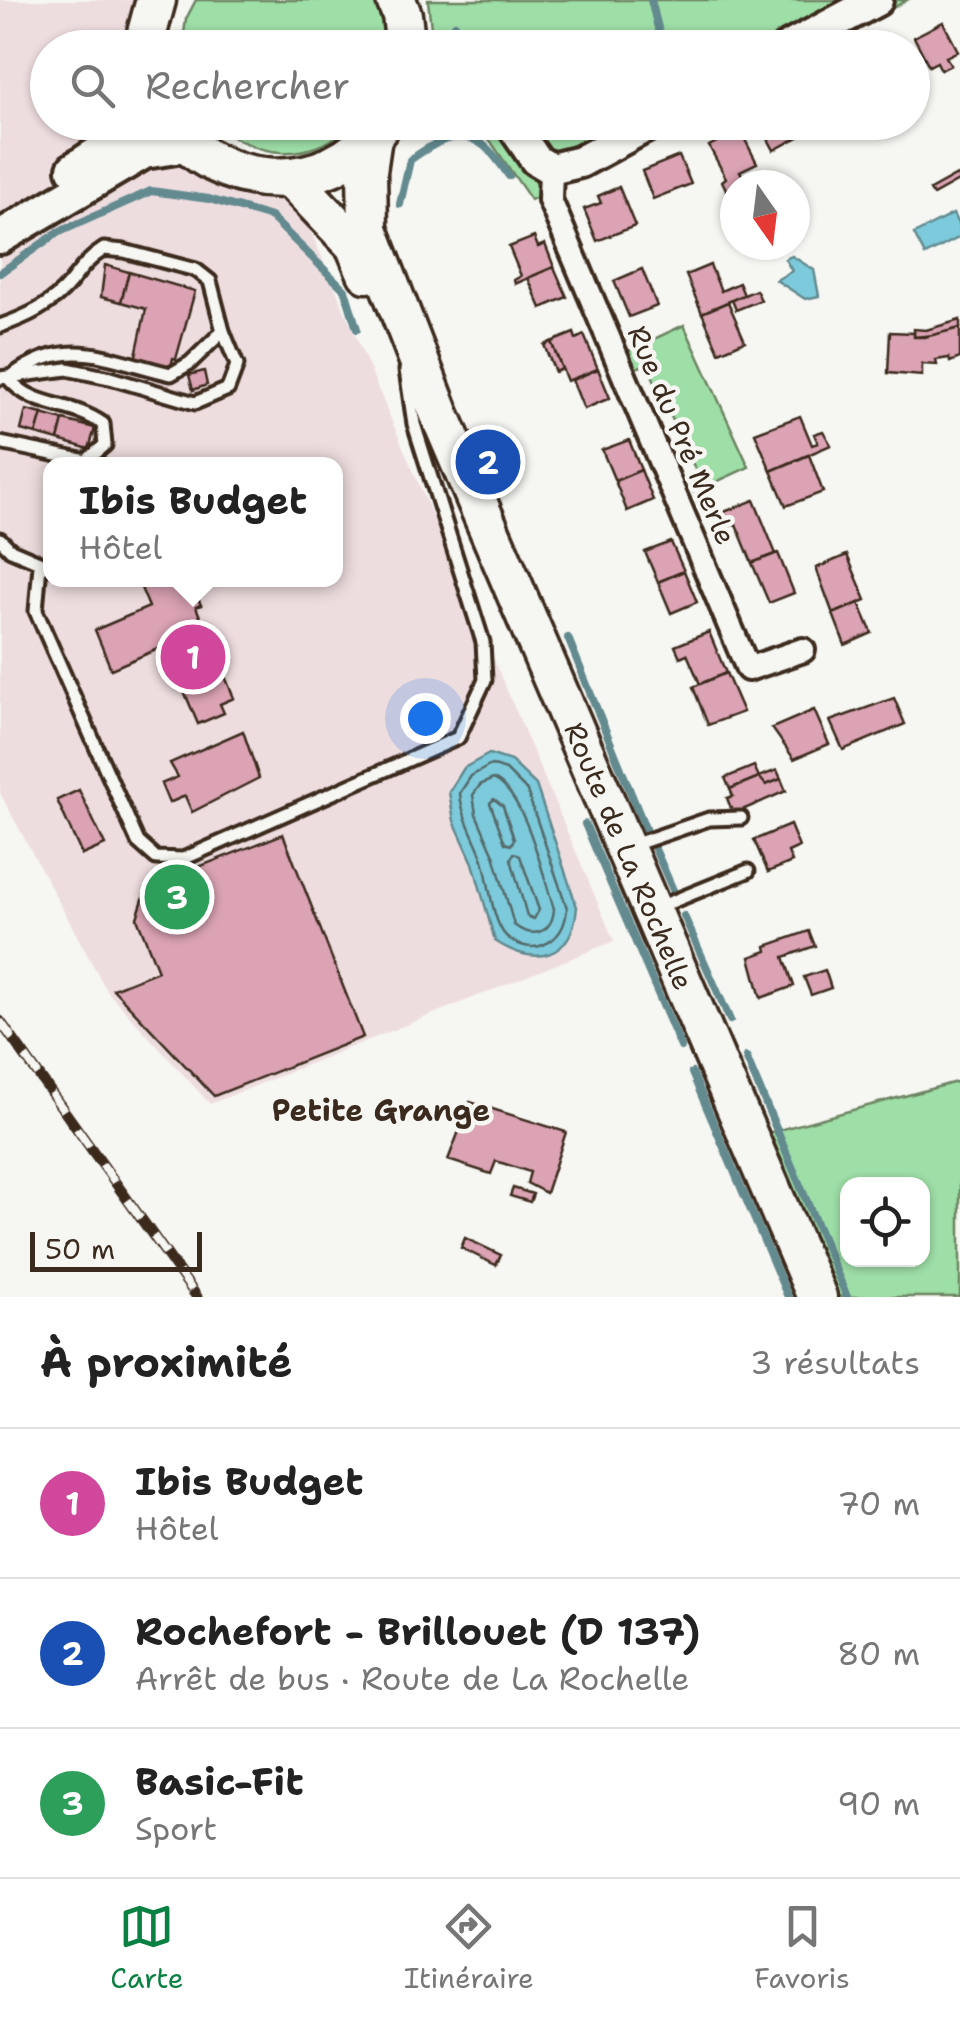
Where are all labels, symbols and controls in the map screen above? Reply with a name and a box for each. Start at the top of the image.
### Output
search box [30,30,930,140]
icon: search [65,58,120,113]
text: Rechercher [145,60,350,111]
north arrow [720,170,810,260]
street label: Rue du Pré Merle [619,320,745,550]
pin: 2 [456,424,520,500]
popup [43,457,343,587]
text: Ibis Budget [79,475,307,526]
text: Hôtel [79,526,162,569]
pin: 1 [160,620,226,694]
your location [400,693,451,744]
street label: Route de La Rochelle [555,716,703,996]
pin: 3 [144,860,210,934]
district label: Petite Grange [272,1090,490,1131]
map controls [840,1177,930,1267]
button: locate [840,1177,930,1267]
scale bar [30,1227,202,1272]
text: 50 m [45,1230,115,1268]
text: À proximité [40,1334,293,1390]
text: 3 résultats [750,1341,920,1384]
text: Ibis Budget [135,1456,363,1507]
text: 1 [65,1482,80,1525]
text: 70 m [837,1482,920,1525]
text: Hôtel [135,1507,218,1550]
text: Rochefort - Brillouet (D 137) [135,1606,700,1657]
text: 2 [61,1632,84,1675]
text: 80 m [837,1632,920,1675]
text: Arrêt de bus · Route de La Rochelle [135,1657,689,1700]
text: Basic-Fit [135,1756,304,1807]
text: 3 [61,1782,84,1825]
text: 90 m [837,1782,920,1825]
text: Sport [135,1807,217,1850]
tab: Carte [110,1899,184,1997]
tab: Itinéraire [404,1899,534,1997]
tab: Favoris [754,1899,850,1997]

